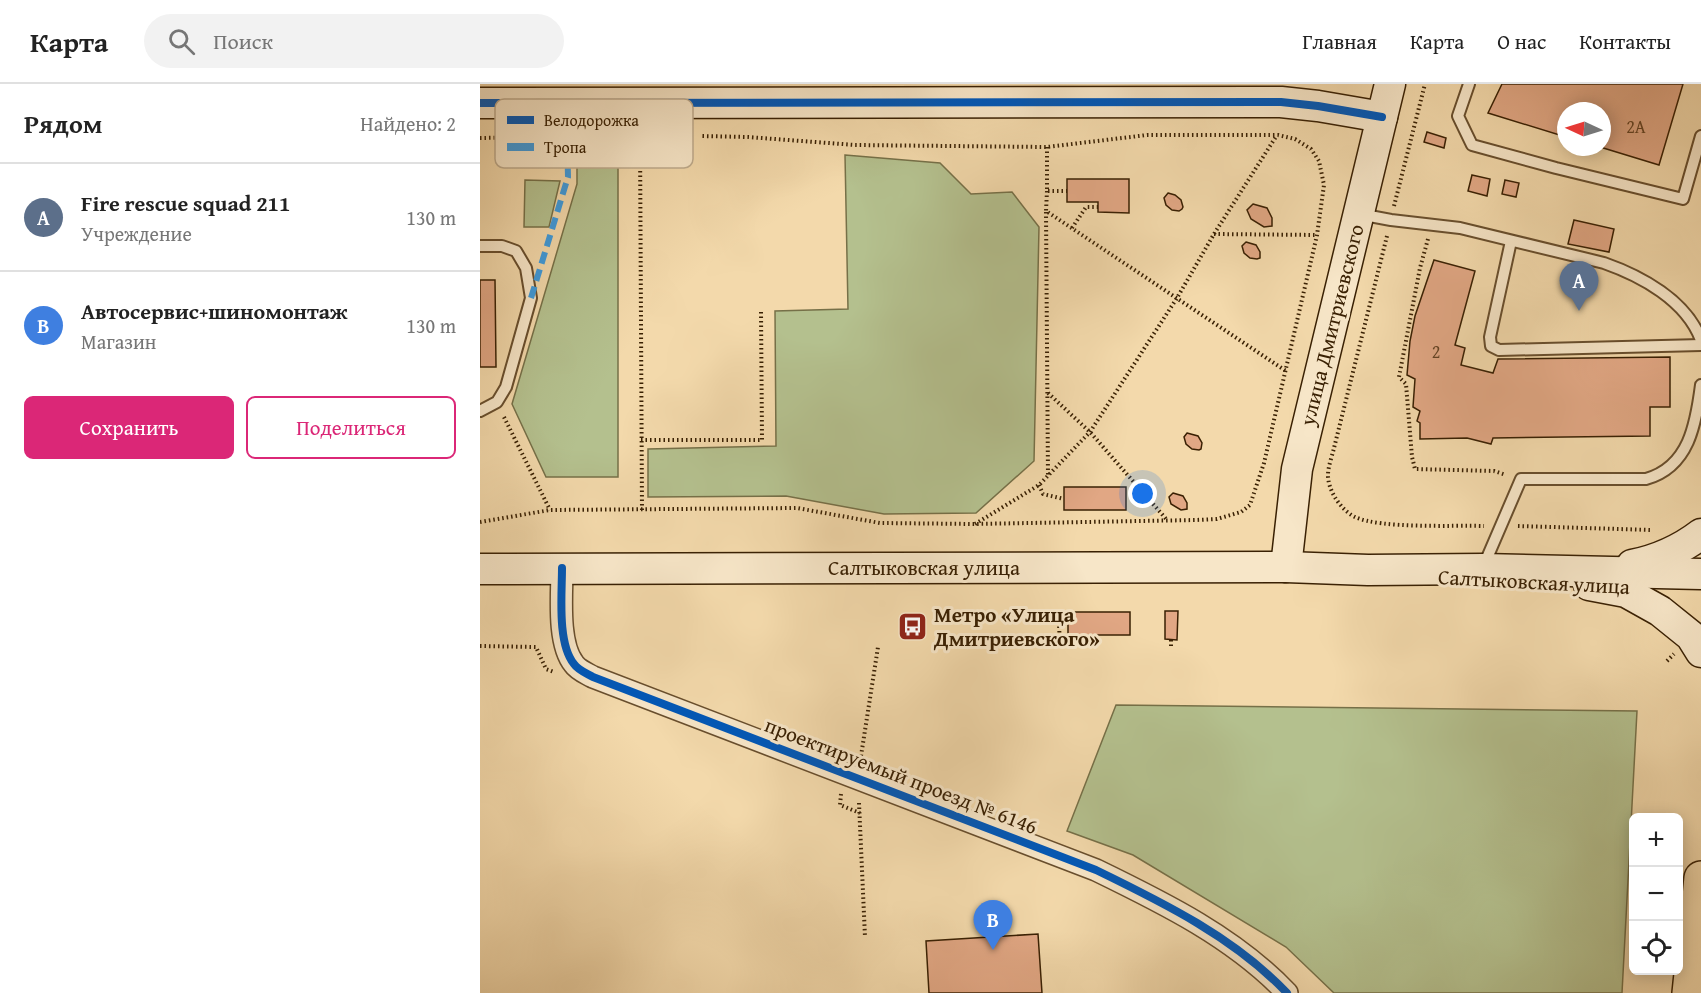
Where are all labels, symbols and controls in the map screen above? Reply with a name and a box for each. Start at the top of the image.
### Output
search box [144,14,564,68]
text: Карта [30,21,108,62]
icon: search [165,25,198,58]
text: Поиск [213,25,273,57]
text: Главная [1302,26,1377,57]
text: Карта [1410,26,1464,57]
text: О нас [1497,26,1546,57]
text: Контакты [1579,26,1671,57]
legend [495,99,693,168]
north arrow [1557,102,1611,156]
text: Рядом [24,104,102,143]
text: Велодорожка [544,108,639,132]
text: Найдено: 2 [360,109,456,138]
house number: 2А [1626,113,1646,140]
text: Тропа [544,135,587,159]
text: Fire rescue squad 211 [81,187,290,219]
text: A [37,203,50,232]
text: 130 m [406,203,456,232]
text: Учреждение [81,219,192,248]
street label: улица Дмитриевского [1291,221,1372,430]
pin: A [1560,262,1598,311]
text: Автосервис+шиномонтаж [81,295,348,327]
text: B [37,311,50,340]
text: 130 m [406,311,456,340]
text: Магазин [81,327,156,356]
house number: 2 [1432,338,1440,365]
button: Сохранить [24,396,234,459]
button: Поделиться [246,396,456,459]
your location [1128,479,1157,508]
street label: Салтыковская улица [828,552,1020,583]
street label: Салтыковская улица [1437,561,1631,602]
place label: Метро «Улица Дмитриевского» [933,599,1100,654]
bus stop icon: Метро «Улица Дмитриевского» [897,611,929,643]
street label: проектируемый проезд № 6146 [760,709,1042,842]
map controls [1629,813,1683,975]
button: + [1629,813,1683,867]
button: − [1629,867,1683,921]
pin: B [974,900,1012,950]
button: locate [1629,921,1683,975]

